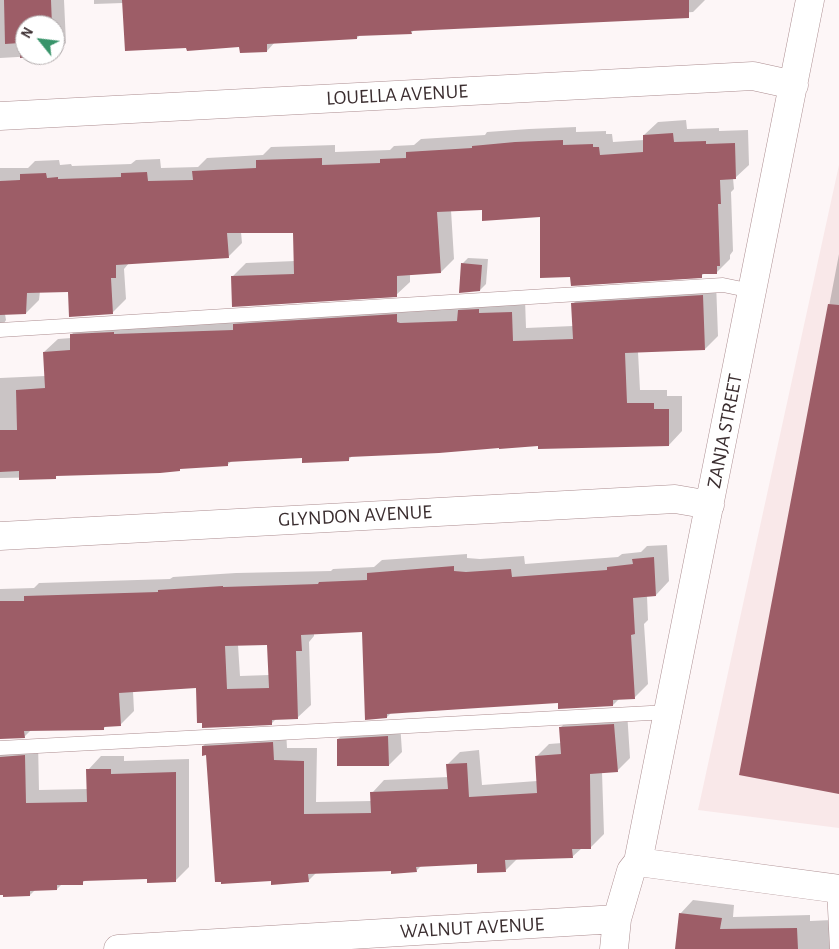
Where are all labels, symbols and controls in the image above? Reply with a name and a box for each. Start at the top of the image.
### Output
north arrow [15,15,65,65]
text: N [19,26,36,41]
street label: LOUELLA AVENUE [326,79,468,111]
street label: ZANJA STREET [702,372,748,490]
street label: GLYNDON AVENUE [278,500,432,532]
street label: WALNUT AVENUE [399,912,545,944]

